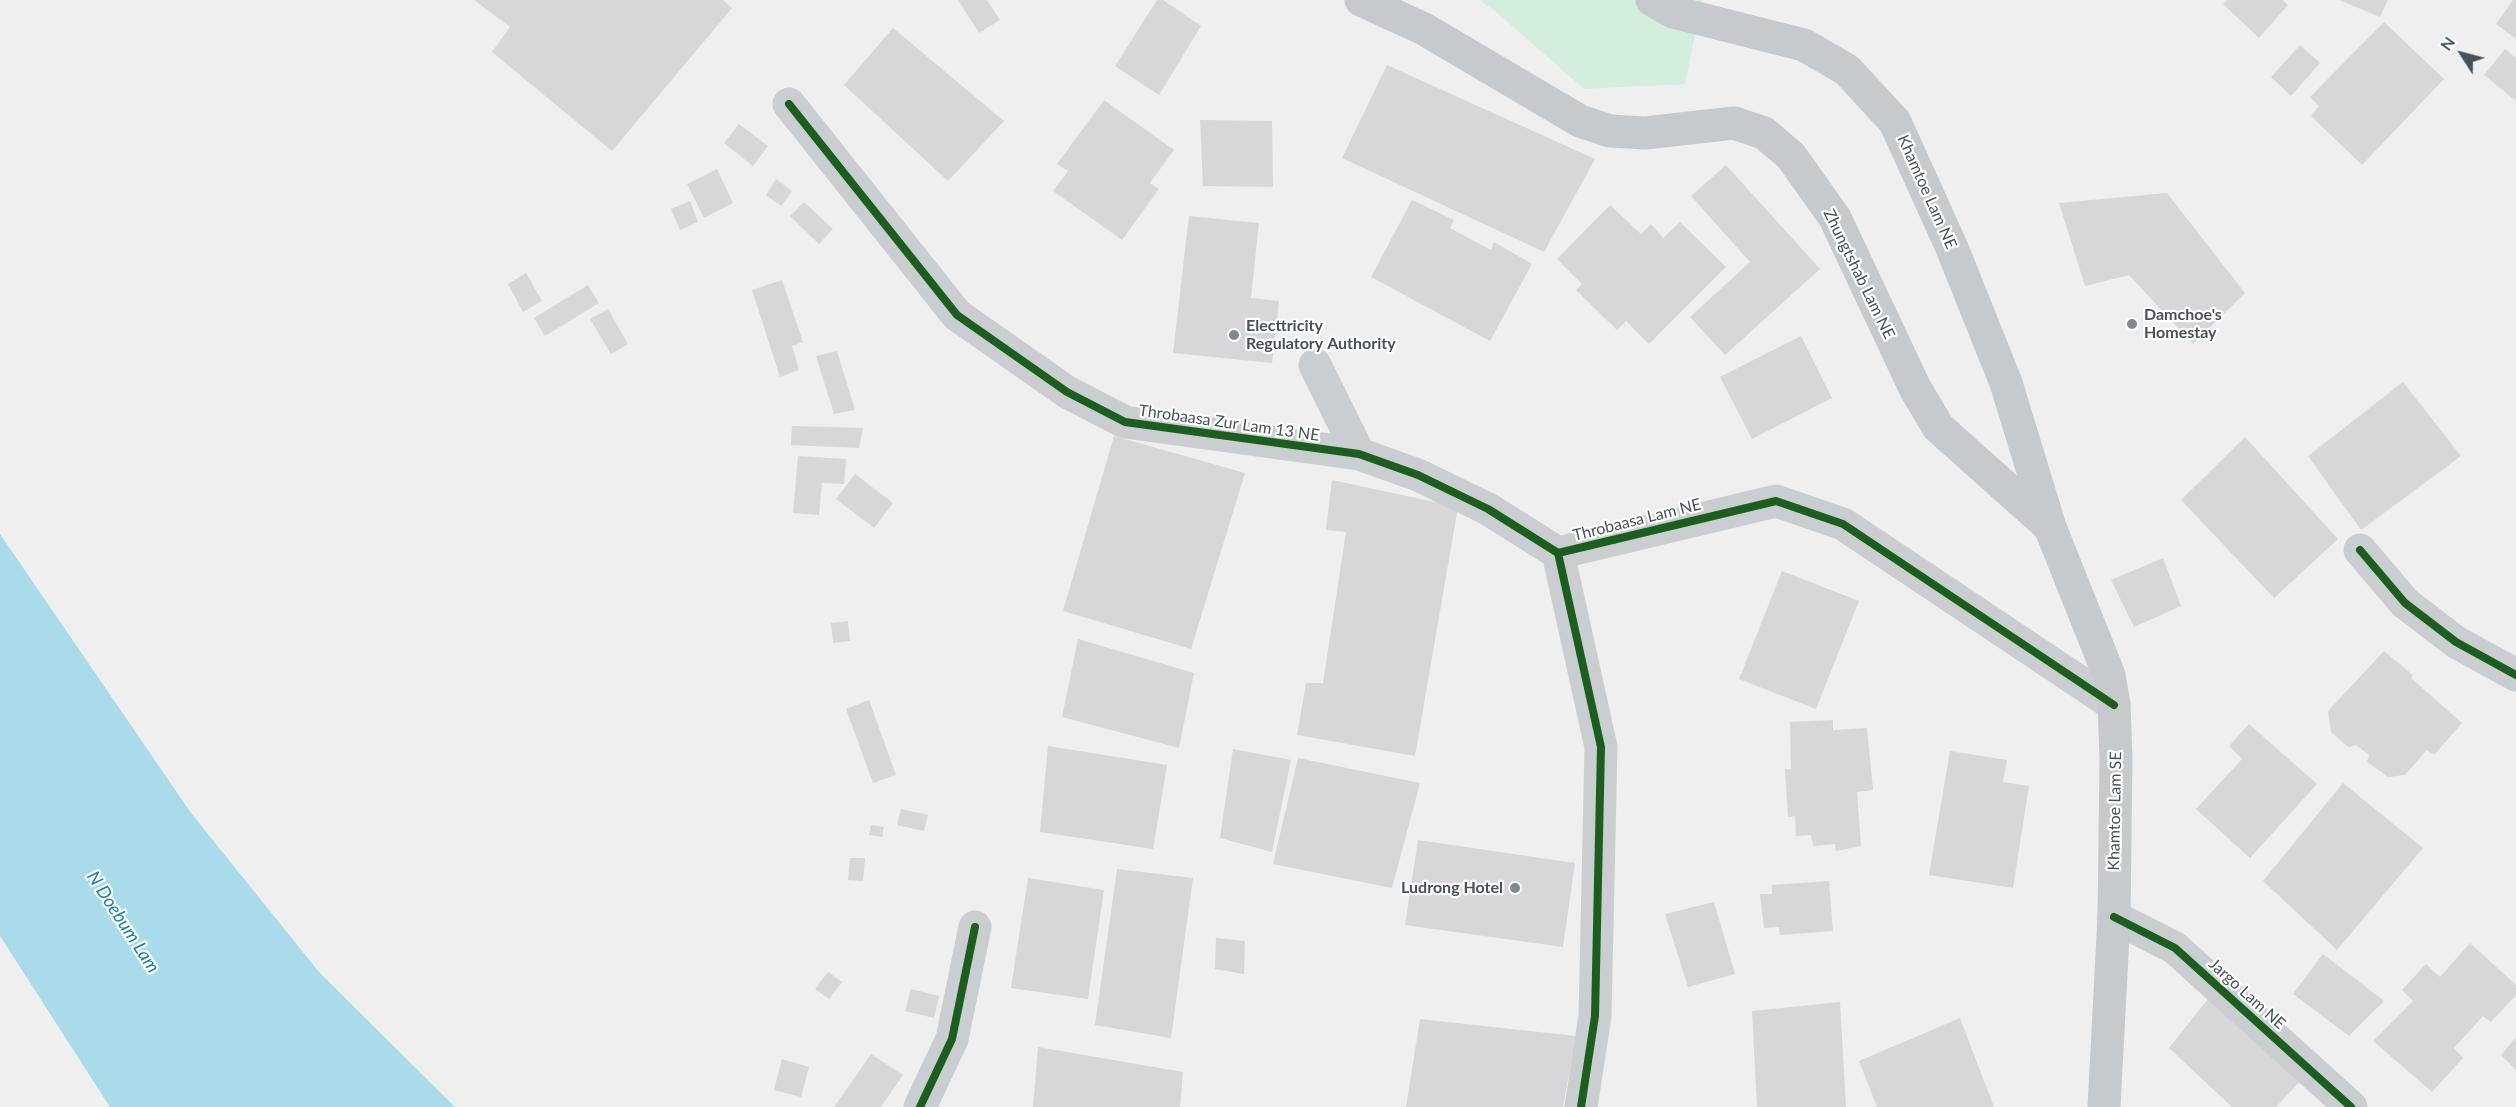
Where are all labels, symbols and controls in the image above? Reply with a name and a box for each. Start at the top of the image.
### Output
north arrow [2432,24,2492,84]
text: N [2436,33,2458,54]
street label: Khamtoe Lam NE [1893,132,1961,252]
street label: Zhungtshab Lam NE [1819,206,1899,342]
place label: Damchoe's Homestay [2144,305,2222,343]
place label: Electtricity Regulatory Authority [1246,316,1396,354]
marker: Damchoe's Homestay [2125,317,2139,331]
marker: Electtricity Regulatory Authority [1227,328,1241,342]
street label: Throbaasa Zur Lam 13 NE [1137,401,1321,445]
street label: Throbaasa Lam NE [1571,495,1703,545]
street label: Khamtoe Lam SE [2104,751,2126,871]
water label: N Doebum Lam [82,867,164,977]
place label: Ludrong Hotel [1401,878,1503,898]
marker: Ludrong Hotel [1508,881,1522,895]
street label: Jargo Lam NE [2205,955,2289,1033]

